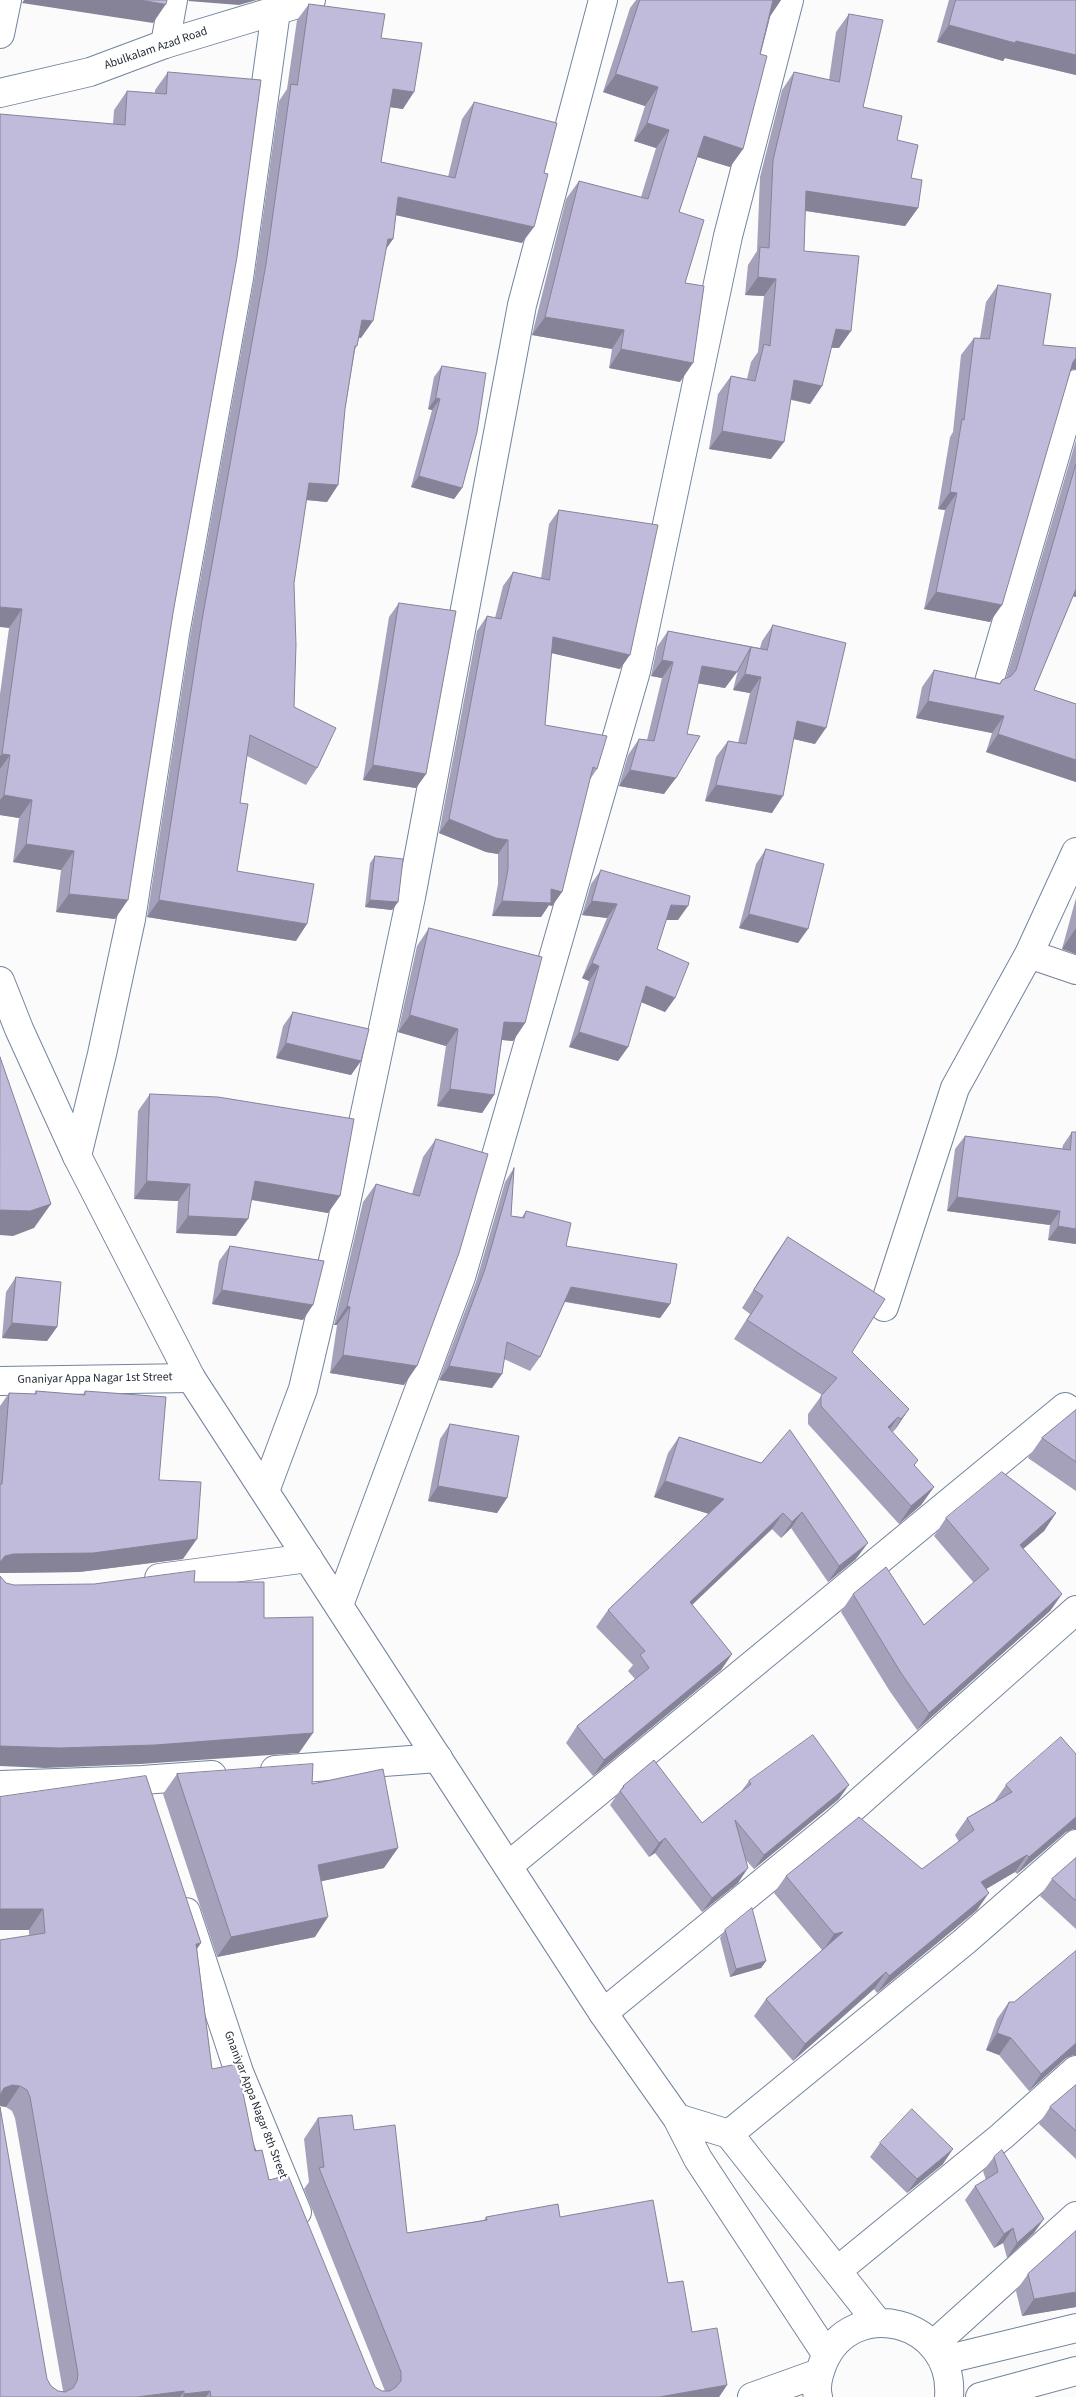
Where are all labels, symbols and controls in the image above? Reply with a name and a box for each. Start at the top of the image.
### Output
street label: Abulkalam Azad Road [102,25,210,73]
street label: Gnaniyar Appa Nagar 1st Street [17,1370,173,1388]
street label: Gnaniyar Appa Nagar 8th Street [220,2029,290,2181]

